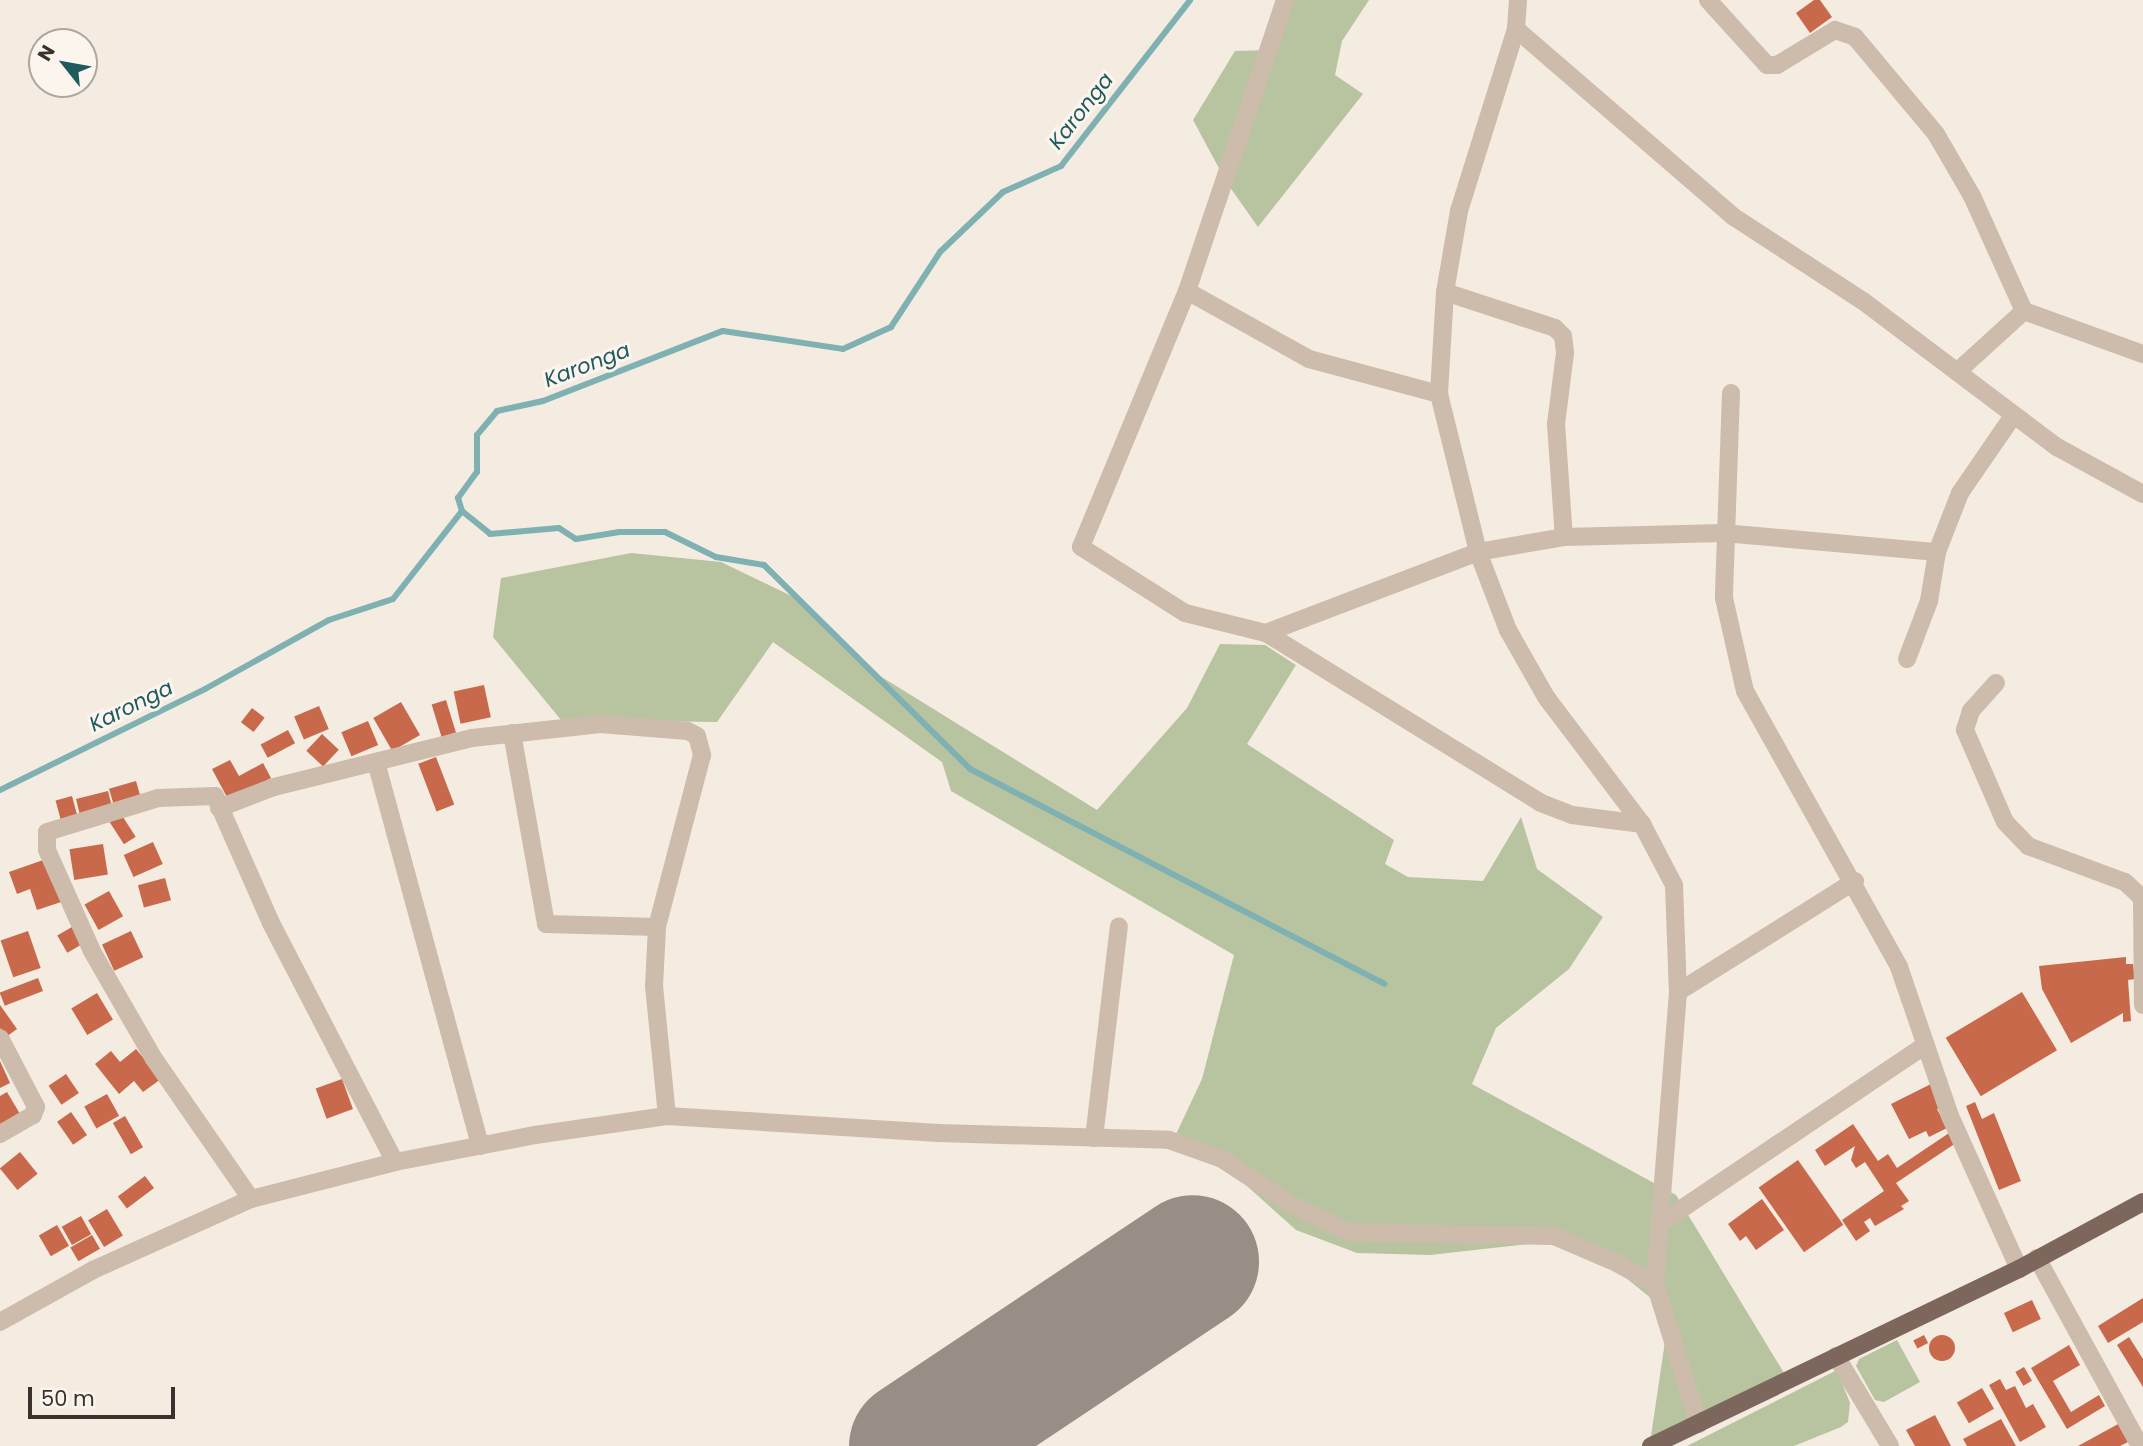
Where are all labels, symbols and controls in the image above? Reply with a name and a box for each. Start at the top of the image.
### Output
north arrow [28,28,98,98]
text: N [31,40,62,66]
water label: Karonga [1043,68,1119,154]
water label: Karonga [541,337,633,393]
water label: Karonga [85,675,177,737]
scale bar [32,1372,178,1416]
text: 50 m [41,1384,95,1413]

